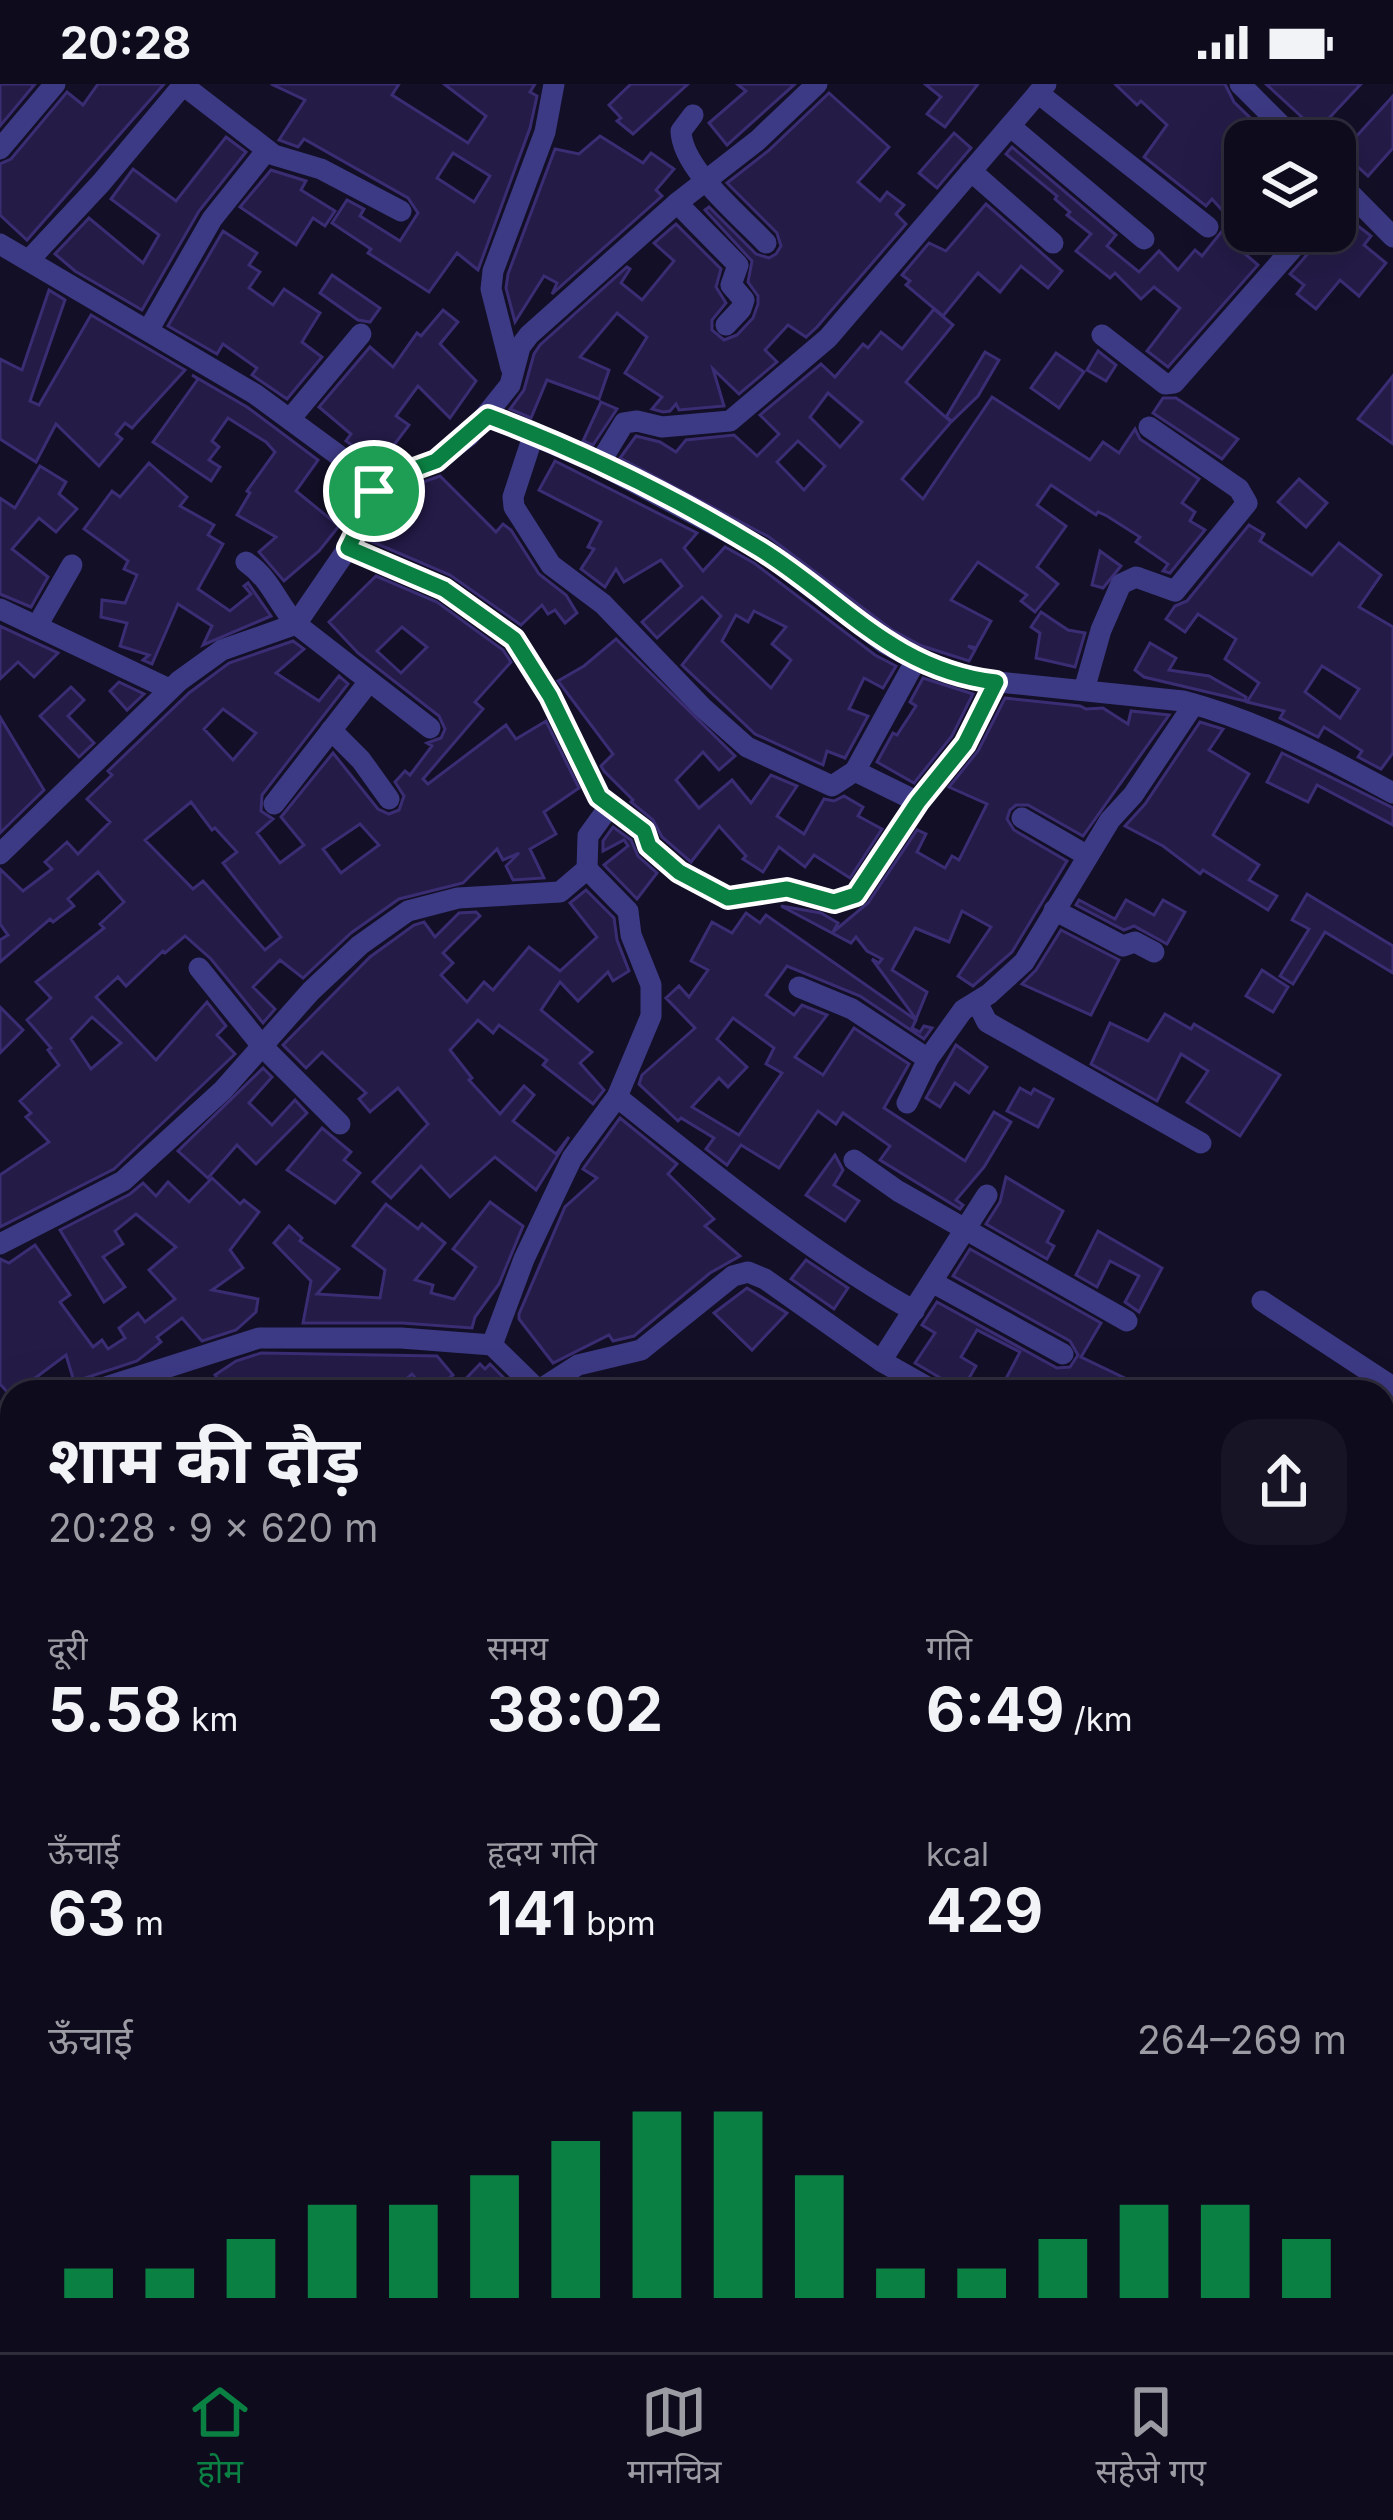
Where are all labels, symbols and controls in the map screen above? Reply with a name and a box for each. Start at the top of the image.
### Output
text: 20:28 [60,15,191,70]
map controls [1224,120,1356,252]
button: layers [1224,120,1356,252]
pin [323,440,425,542]
icon: arrive [341,458,407,524]
text: शाम की दौड़ [48,1419,360,1499]
button: share [1221,1419,1347,1545]
text: 20:28 · 9 × 620 m [48,1504,378,1551]
text: दूरी [48,1628,88,1668]
text: समय [487,1628,548,1668]
text: गति [926,1628,972,1668]
text: 5.58 [48,1673,182,1745]
text: 38:02 [487,1673,663,1745]
text: 6:49 [926,1673,1065,1745]
text: km [182,1699,238,1739]
text: /km [1065,1699,1133,1739]
text: ऊँचाई [48,1832,120,1872]
text: हृदय गति [487,1832,597,1872]
text: kcal [926,1834,989,1874]
text: 429 [926,1874,1043,1946]
text: 63 [48,1877,126,1949]
text: 141 [487,1877,577,1949]
text: m [126,1903,164,1943]
text: bpm [577,1903,656,1943]
text: ऊँचाई [48,2016,133,2063]
text: 264–269 m [1137,2016,1347,2063]
tab: होम [187,2379,253,2496]
tab: मानचित्र [627,2379,721,2496]
tab: सहेजे गए [1096,2379,1206,2496]

